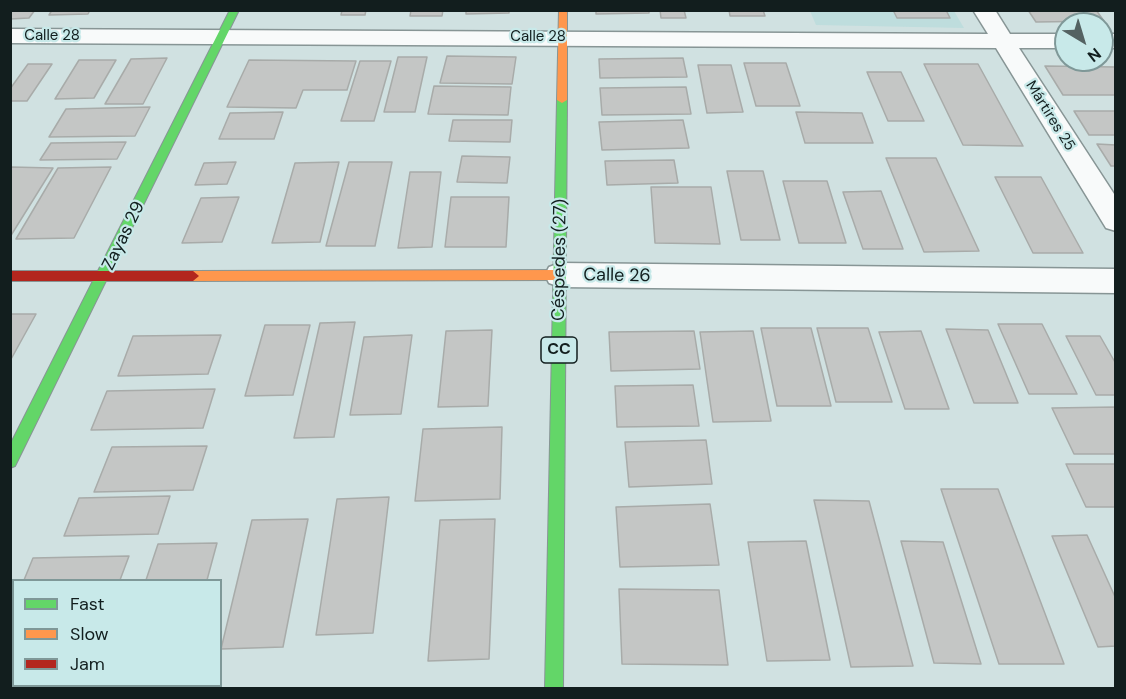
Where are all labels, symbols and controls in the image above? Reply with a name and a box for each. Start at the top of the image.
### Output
north arrow [1054,12,1114,72]
street label: Calle 28 [24,27,80,45]
street label: Calle 28 [510,28,566,46]
text: N [1083,43,1105,67]
street label: Mártires 25 [1021,78,1079,154]
street label: Zayas 29 [98,198,150,274]
street label: Céspedes (27) [548,199,572,321]
street label: Calle 26 [583,265,651,287]
road number: CC [541,337,577,363]
legend [12,579,222,687]
text: Fast [70,592,105,616]
text: Slow [70,622,109,646]
text: Jam [70,652,105,676]

